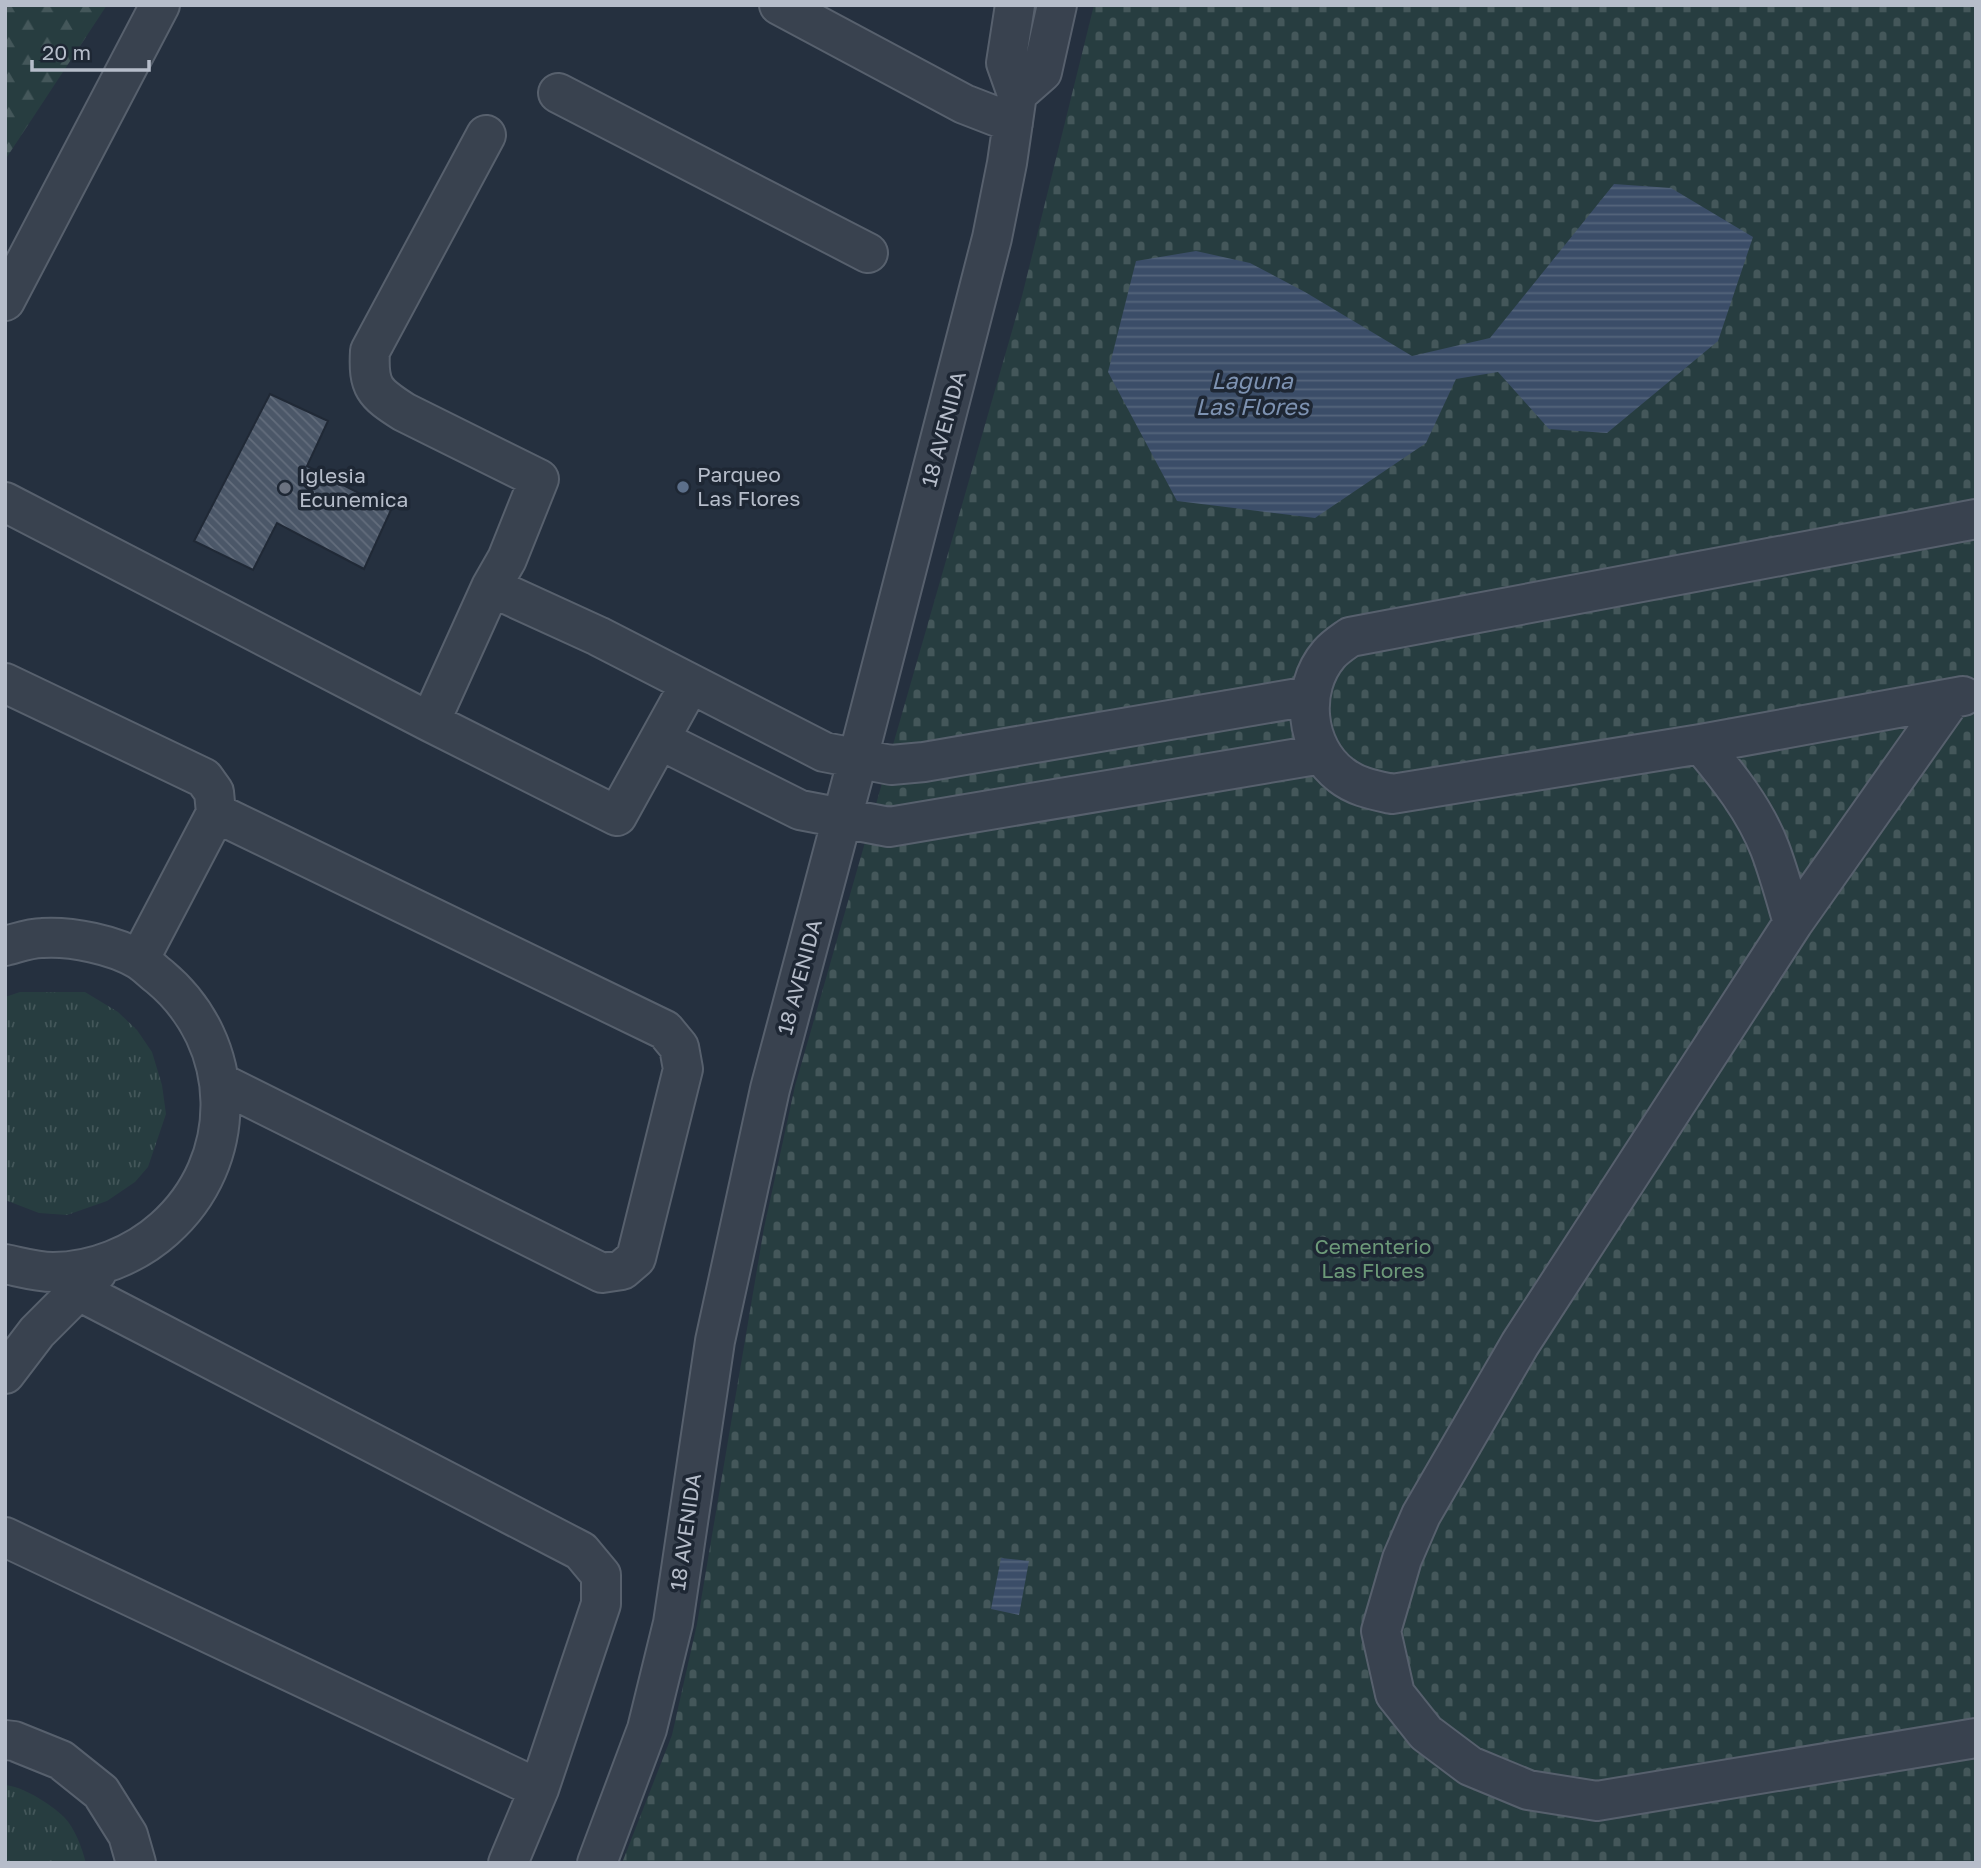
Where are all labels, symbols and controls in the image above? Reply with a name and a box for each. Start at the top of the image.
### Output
scale bar [32,28,149,72]
text: 20 m [42,39,91,65]
water label: Laguna Las Flores [1195,366,1309,420]
street label: 18 AVENIDA [915,368,971,489]
place label: Parqueo Las Flores [697,461,800,511]
place label: Iglesia Ecunemica [299,462,408,512]
marker: Parqueo Las Flores [675,479,691,495]
marker: Iglesia Ecunemica [277,480,293,496]
street label: 18 AVENIDA [771,916,827,1037]
park label: Cementerio Las Flores [1315,1233,1431,1283]
street label: 18 AVENIDA [664,1472,706,1592]

